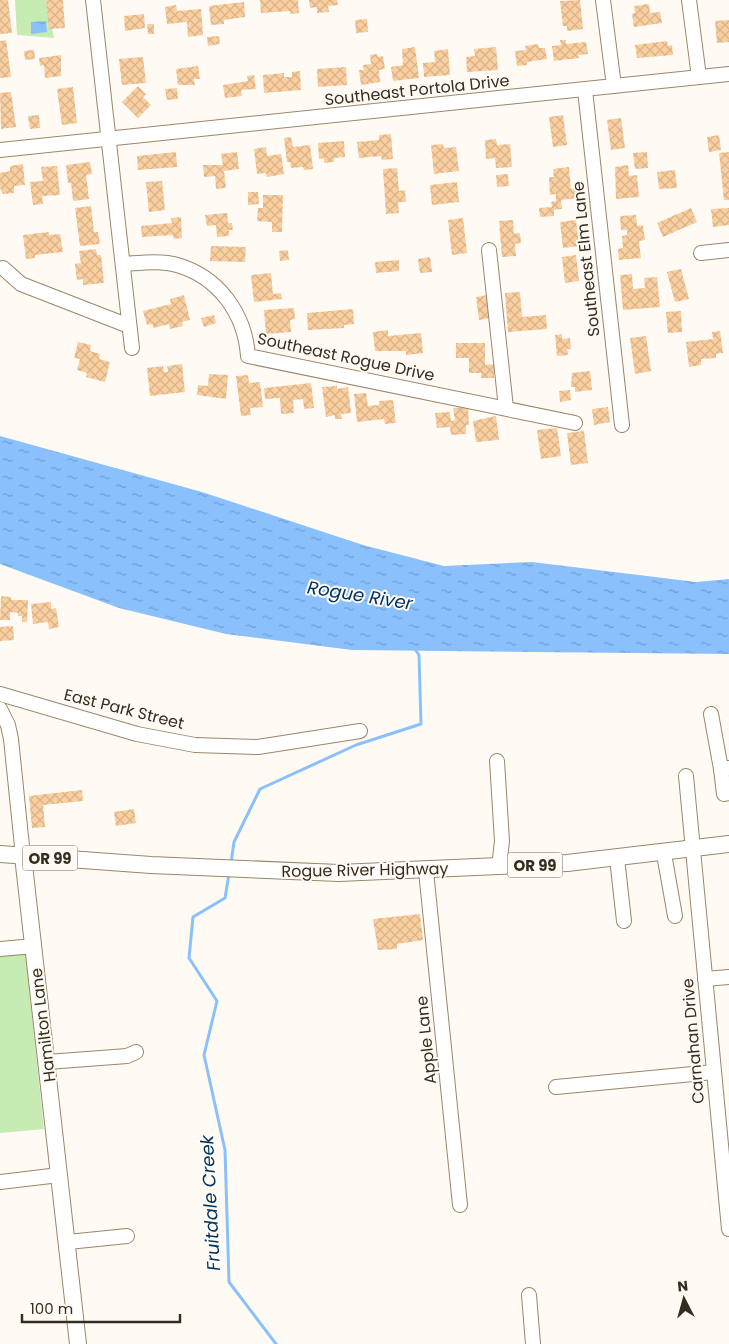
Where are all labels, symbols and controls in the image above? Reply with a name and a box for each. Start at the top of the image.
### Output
street label: Southeast Portola Drive [323,69,511,111]
street label: Southeast Elm Lane [566,180,606,338]
street label: Southeast Rogue Drive [255,327,437,387]
water label: Rogue River [306,574,416,616]
street label: East Park Street [62,683,187,735]
road number: OR 99 [22,846,78,870]
road number: OR 99 [508,852,562,878]
street label: Rogue River Highway [281,857,449,883]
street label: Hamilton Lane [25,967,61,1083]
street label: Carnahan Drive [676,977,710,1105]
street label: Apple Lane [410,995,442,1085]
water label: Fruitdale Creek [194,1134,226,1271]
north arrow [659,1274,709,1324]
text: N [676,1276,689,1297]
scale bar [22,1292,180,1324]
text: 100 m [30,1298,73,1319]

